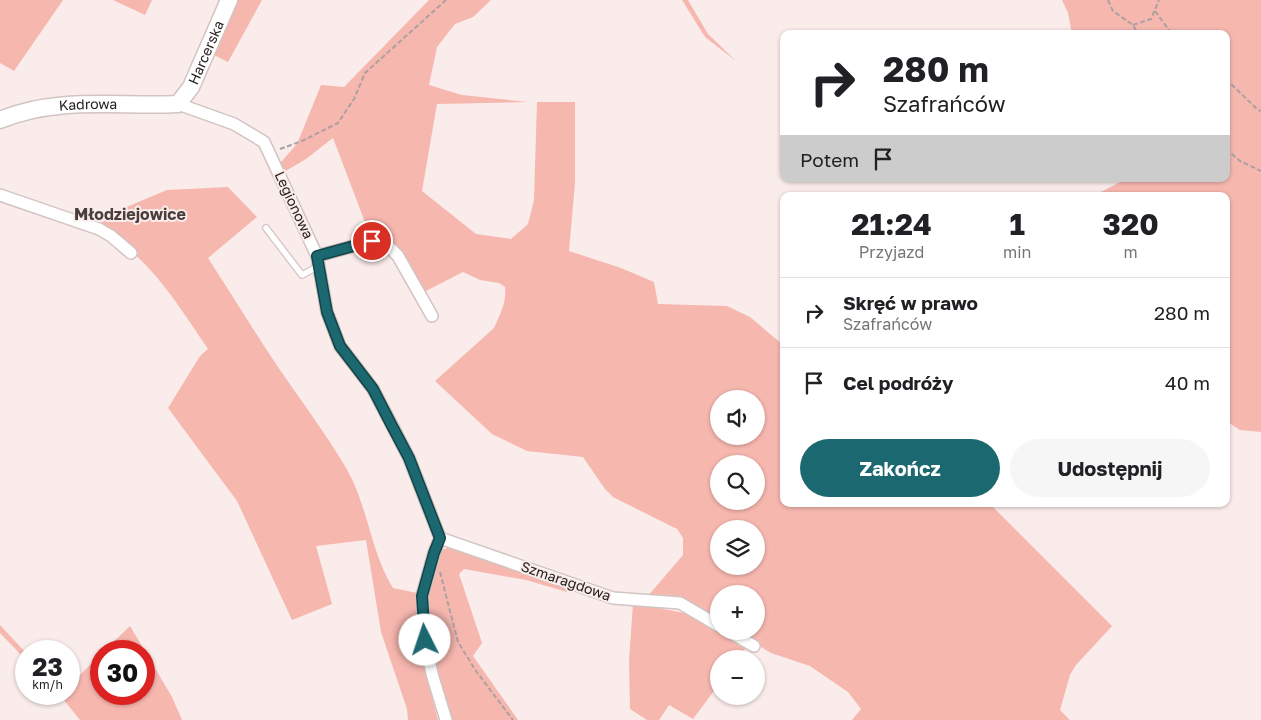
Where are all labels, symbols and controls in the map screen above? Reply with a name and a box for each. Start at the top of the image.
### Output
street label: Harcerska [184,18,227,87]
text: 280 m [883,48,989,90]
icon: right [800,50,865,115]
text: Szafrańców [883,90,1006,117]
street label: Kadrowa [58,95,117,114]
icon: arrive [869,145,897,173]
text: Potem [800,148,859,171]
street label: Legionowa [271,168,317,241]
district label: Młodziejowice [74,204,186,224]
text: 21:24 [851,206,932,242]
text: 1 [1009,206,1025,242]
text: 320 [1103,206,1159,242]
pin [351,220,393,262]
icon: arrive [358,227,386,255]
text: Przyjazd [859,242,924,262]
text: min [1003,242,1031,262]
text: m [1124,242,1138,262]
text: Skręć w prawo [843,291,978,314]
icon: right [800,299,828,327]
text: 280 m [1154,301,1210,324]
text: Szafrańców [843,314,932,334]
icon: arrive [800,369,828,397]
text: Cel podróży [843,371,953,394]
text: 40 m [1165,371,1210,394]
map controls [710,390,765,705]
button: sound [710,390,765,445]
button: Zakończ [800,439,1000,497]
button: Udostępnij [1010,439,1210,497]
button: search [710,455,765,510]
button: layers [710,520,765,575]
street label: Szmaragdowa [519,557,613,604]
button: + [710,585,765,640]
position arrow [398,613,450,665]
speed limit sign: 30 [90,640,155,705]
button: − [710,650,765,705]
text: 23 [32,651,63,682]
text: km/h [32,677,63,692]

